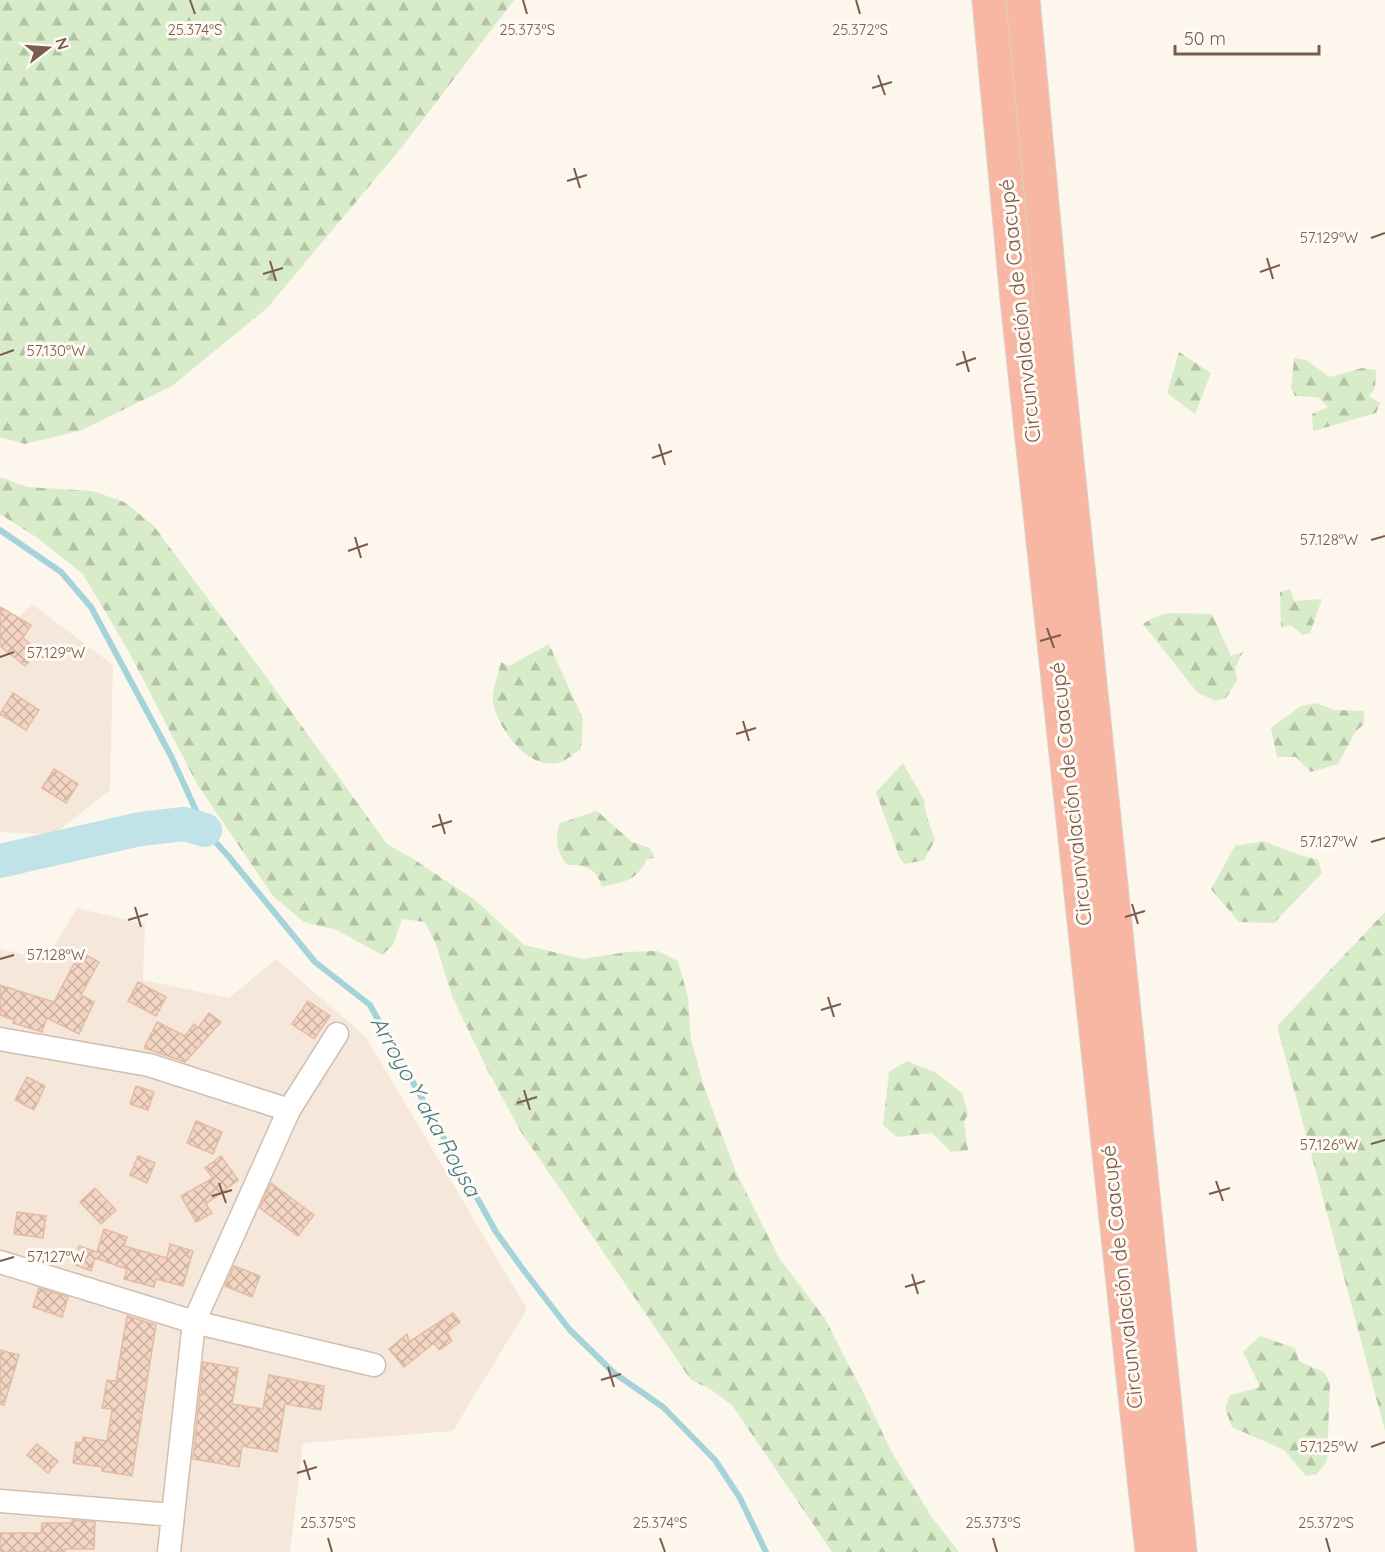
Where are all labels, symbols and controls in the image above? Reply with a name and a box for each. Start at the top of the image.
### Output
north arrow [18,18,78,78]
scale bar [1175,18,1319,56]
text: 25.374°S [167,20,223,39]
text: 25.373°S [499,20,555,39]
text: 25.372°S [832,20,888,39]
text: 50 m [1184,27,1226,50]
text: N [51,35,74,52]
street label: Circunvalación de Caacupé [992,178,1046,444]
text: 57.129°W [1300,228,1359,247]
text: 57.130°W [27,341,86,360]
text: 57.128°W [1300,530,1359,549]
text: 57.129°W [27,643,86,662]
street label: Circunvalación de Caacupé [1043,661,1097,927]
text: 57.127°W [1300,832,1358,851]
text: 57.128°W [27,945,86,964]
water label: Arroyo Y aka Roysa [365,1011,488,1203]
text: 57.126°W [1300,1135,1359,1154]
street label: Circunvalación de Caacupé [1094,1144,1148,1410]
text: 57.127°W [27,1247,85,1266]
text: 57.125°W [1300,1437,1359,1456]
text: 25.375°S [300,1513,356,1532]
text: 25.374°S [632,1513,688,1532]
text: 25.373°S [965,1513,1021,1532]
text: 25.372°S [1298,1513,1354,1532]

